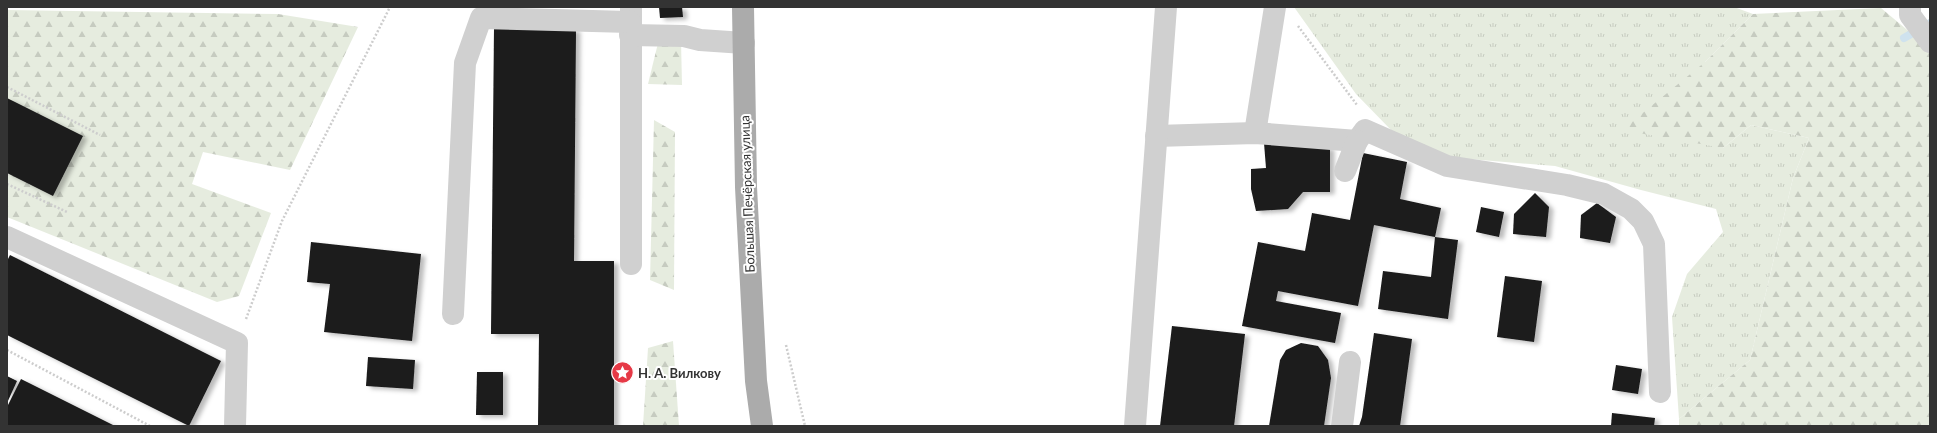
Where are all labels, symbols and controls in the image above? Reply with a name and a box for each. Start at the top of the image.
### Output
street label: Большая Печёрская улица [736,115,758,273]
place icon: Н. А. Вилкову [610,360,636,386]
place label: Н. А. Вилкову [638,365,721,381]

